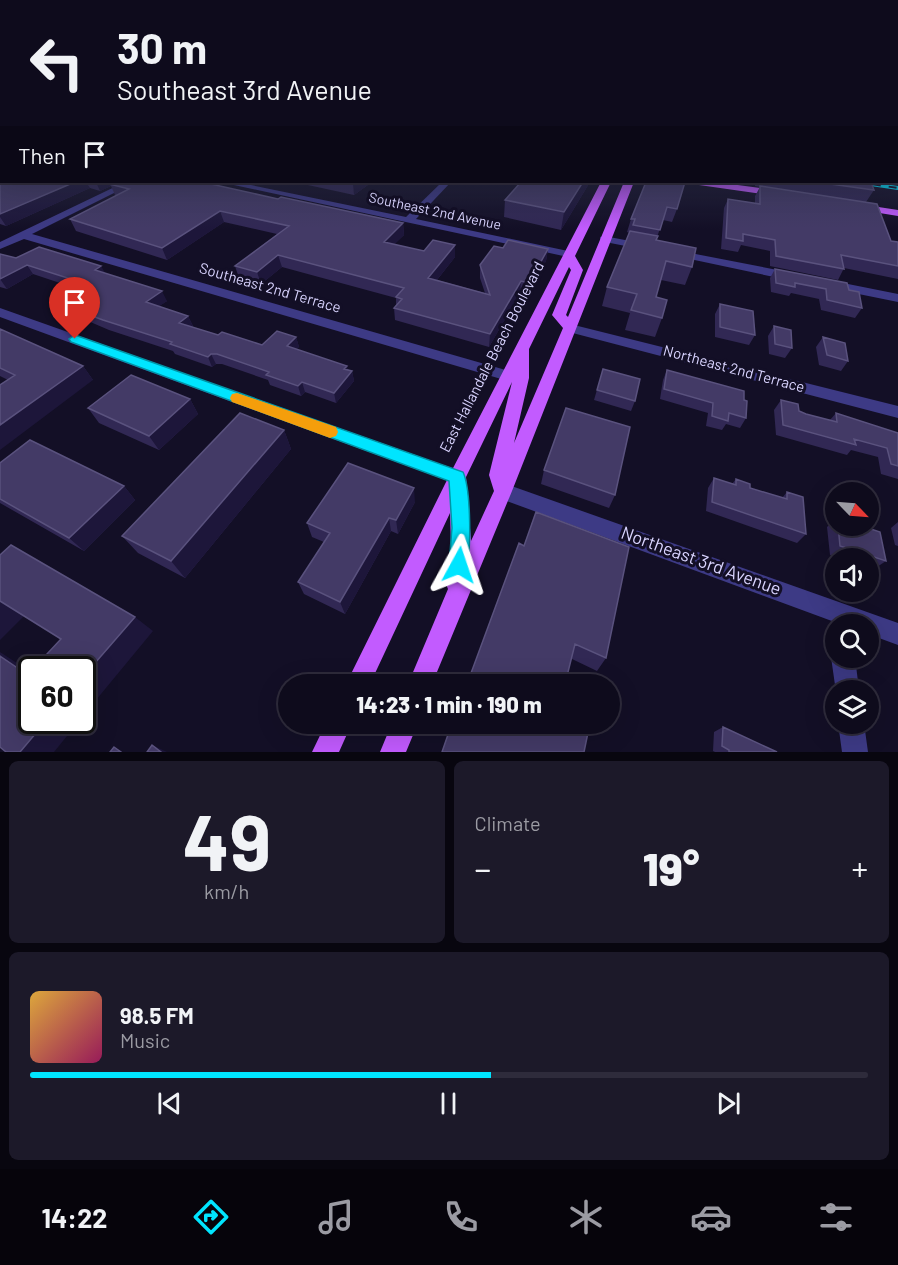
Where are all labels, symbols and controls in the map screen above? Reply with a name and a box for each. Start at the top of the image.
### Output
text: 30 m [117,22,207,72]
icon: left [18,24,96,102]
text: Southeast 3rd Avenue [117,73,372,105]
icon: arrive [78,138,111,171]
text: Then [18,142,66,168]
street label: Southeast 2nd Avenue [367,188,503,233]
street label: Southeast 2nd Terrace [197,258,343,316]
street label: East Hallandale Beach Boulevard [435,258,547,455]
pin [49,277,100,339]
icon: arrive [58,286,91,319]
street label: Northeast 2nd Terrace [662,340,807,396]
north arrow [825,482,879,536]
map controls [825,482,879,734]
street label: Northeast 3rd Avenue [618,521,784,599]
position arrow [427,533,491,597]
button: sound [825,548,879,602]
button: search [825,614,879,668]
speed limit sign: 60 [18,656,96,734]
button: layers [825,680,879,734]
text: 14:23 · 1 min · 190 m [356,691,542,717]
text: 49 [182,793,271,887]
text: Climate [475,811,541,835]
text: 19° [643,841,700,895]
text: − [475,848,491,888]
text: + [852,848,868,888]
text: km/h [204,879,249,903]
text: 98.5 FM [120,1002,194,1028]
text: Music [120,1028,170,1052]
icon: previous [153,1087,186,1120]
icon: pause [432,1087,465,1120]
icon: next [712,1087,745,1120]
icon: directions [190,1196,232,1238]
icon: music [315,1196,357,1238]
icon: phone [440,1196,482,1238]
icon: climate [565,1196,607,1238]
icon: car [690,1196,732,1238]
icon: filters [815,1196,857,1238]
text: 14:22 [41,1201,107,1233]

